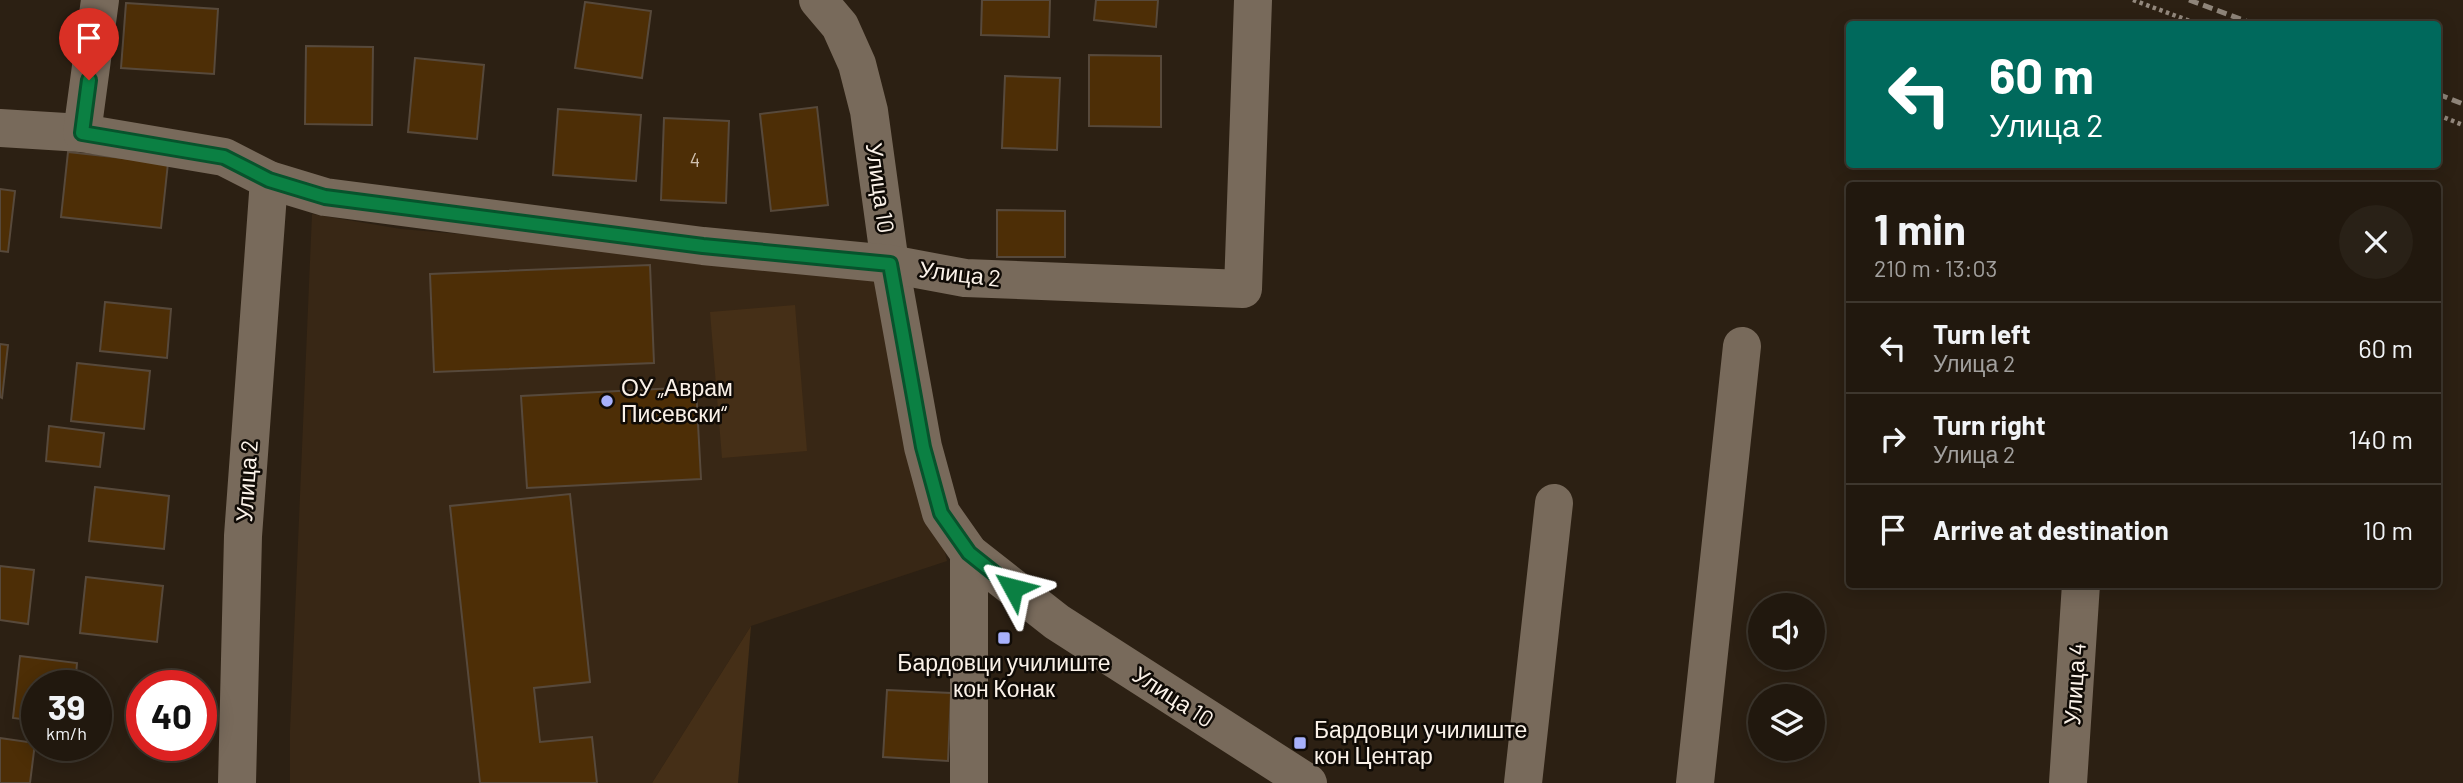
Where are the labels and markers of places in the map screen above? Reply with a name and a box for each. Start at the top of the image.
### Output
pin [59,8,119,80]
place label: ОУ „Аврам Писевски“ [621,373,733,427]
marker: ОУ „Аврам Писевски“ [599,393,615,409]
marker: Бардовци училиште кон Конак [996,630,1012,646]
place label: Бардовци училиште кон Конак [897,648,1111,702]
place label: Бардовци училиште кон Центар [1314,715,1527,769]
marker: Бардовци училиште кон Центар [1292,735,1308,751]

